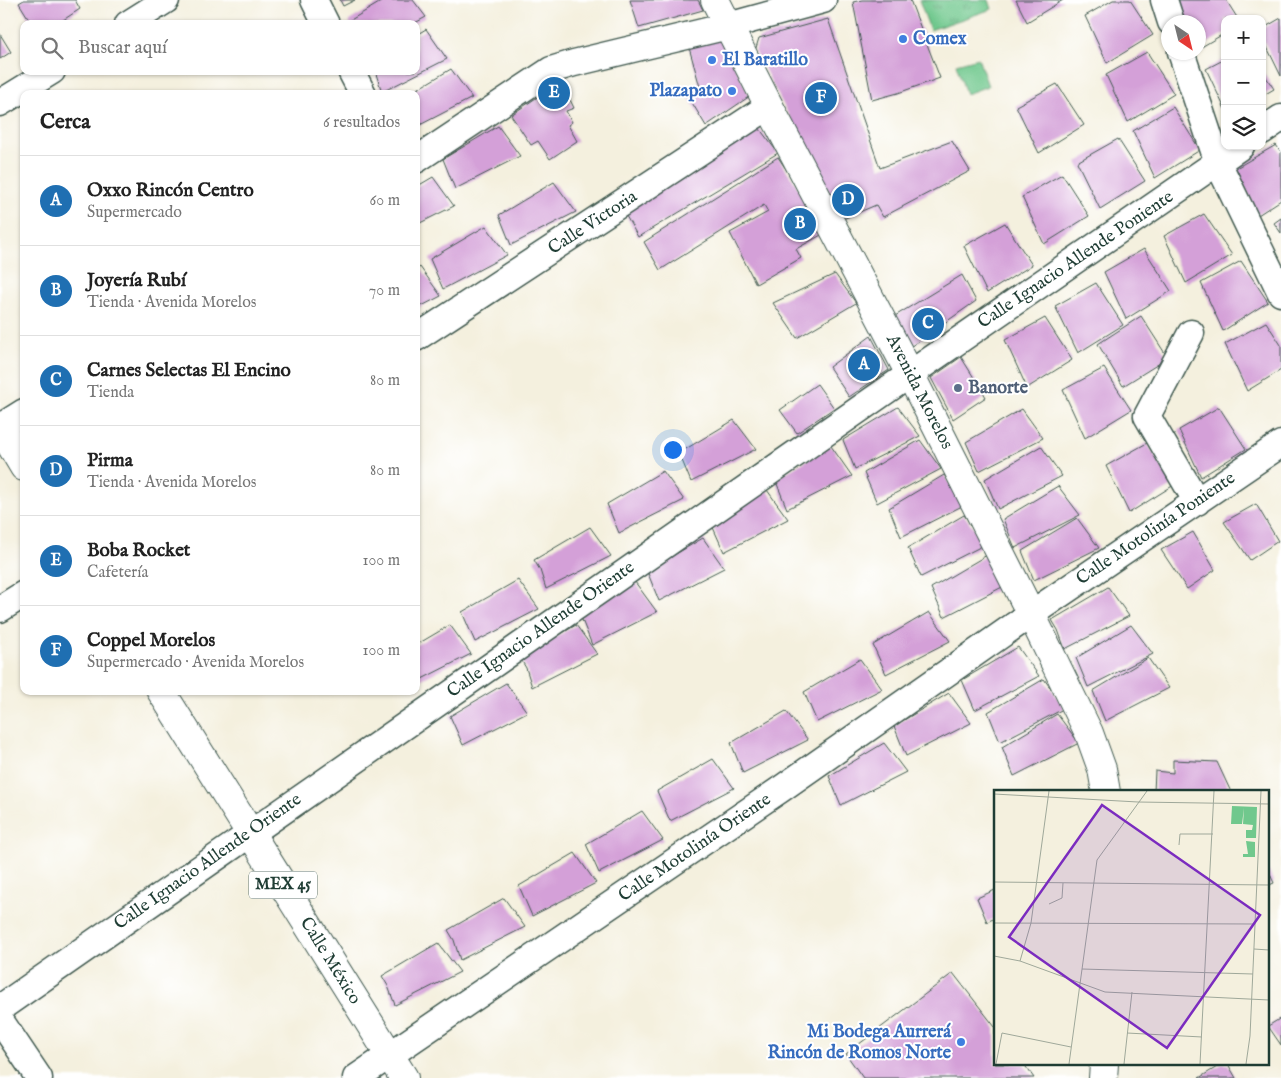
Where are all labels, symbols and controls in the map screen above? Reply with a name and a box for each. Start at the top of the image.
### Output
north arrow [1161,15,1206,60]
map controls [1221,15,1266,150]
button: + [1221,15,1266,60]
search box [20,20,420,75]
place label: Comex [913,28,967,51]
marker: Comex [897,33,909,45]
icon: search [38,34,66,62]
text: Buscar aquí [78,36,167,60]
place label: El Baratillo [722,49,808,72]
marker: El Baratillo [706,54,718,66]
button: − [1221,60,1266,105]
pin: E [538,74,570,112]
pin: F [805,79,837,117]
place label: Plazapato [649,80,722,103]
marker: Plazapato [726,85,738,97]
button: layers [1221,105,1266,150]
text: Cerca [40,109,90,136]
text: 6 resultados [323,113,400,133]
text: Oxxo Rincón Centro [87,179,254,203]
pin: D [832,181,864,219]
street label: Calle Victoria [544,186,642,260]
street label: Calle Ignacio Allende Poniente [974,186,1178,334]
text: A [51,191,61,211]
text: 60 m [370,191,400,211]
text: Supermercado [87,203,182,223]
pin: B [784,205,816,243]
text: Joyería Rubí [87,269,186,293]
text: B [51,281,61,301]
text: 70 m [369,281,400,301]
text: Tienda · Avenida Morelos [87,293,256,313]
pin: C [912,305,944,343]
street label: Avenida Morelos [880,330,958,453]
pin: A [848,346,880,384]
text: Carnes Selectas El Encino [87,359,291,383]
text: C [50,371,62,391]
text: 80 m [370,371,400,391]
place label: Banorte [968,377,1029,400]
marker: Banorte [952,382,964,394]
text: Tienda [87,383,134,403]
your location [660,437,686,463]
text: Pirma [87,449,133,473]
text: D [50,461,62,481]
text: 80 m [370,461,400,481]
street label: Calle Motolinía Poniente [1072,467,1240,591]
text: Tienda · Avenida Morelos [87,473,256,493]
text: Boba Rocket [87,539,190,563]
text: E [50,551,62,571]
text: 100 m [363,551,400,571]
street label: Calle Ignacio Allende Oriente [443,556,639,704]
text: Cafetería [87,563,148,583]
text: Coppel Morelos [87,629,215,653]
text: F [51,641,61,661]
text: 100 m [363,641,400,661]
text: Supermercado · Avenida Morelos [87,653,304,673]
street label: Calle Ignacio Allende Oriente [110,788,306,936]
street label: Calle Motolinía Oriente [614,788,776,908]
inset map [994,790,1268,1066]
road number: MEX 45 [249,872,317,898]
street label: Calle México [294,913,366,1009]
place label: Mi Bodega Aurrerá Rincón de Romos Norte [767,1021,952,1065]
marker: Mi Bodega Aurrerá Rincón de Romos Norte [955,1036,967,1048]

